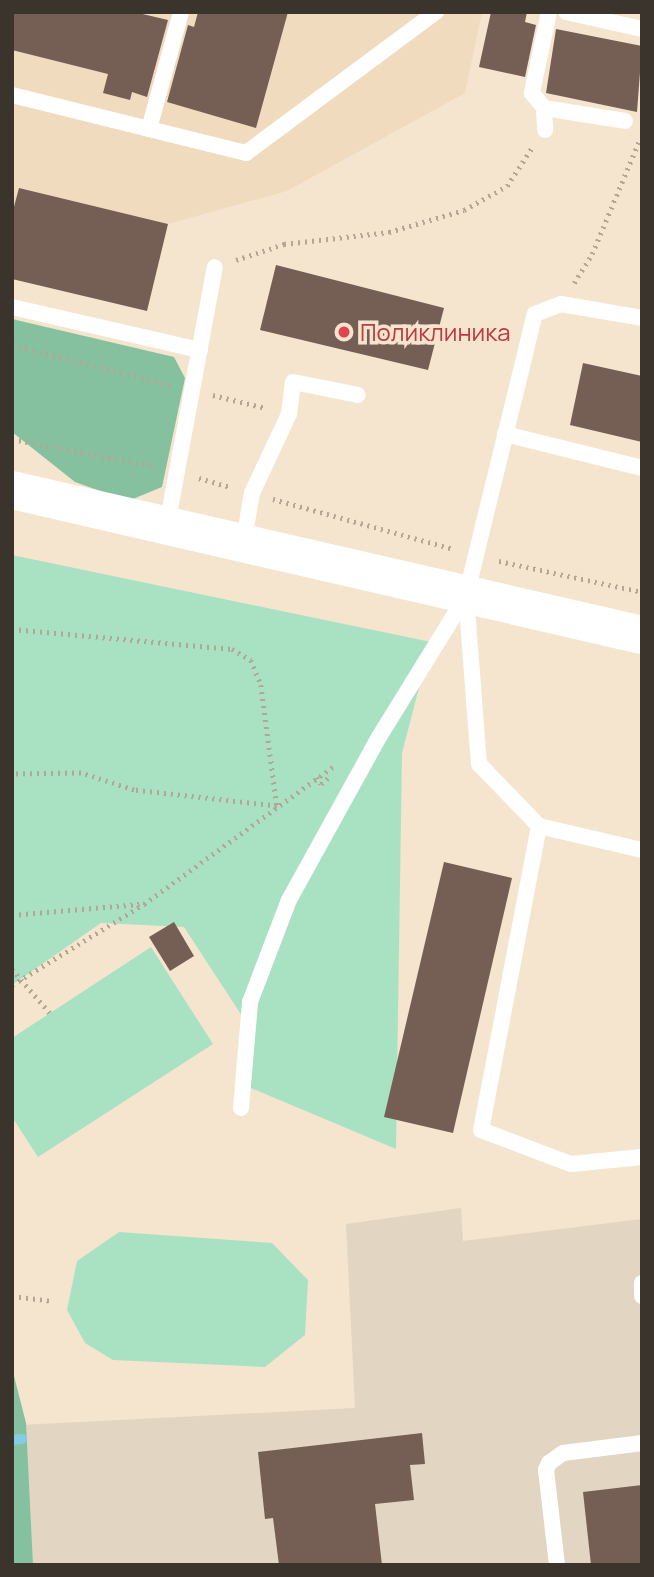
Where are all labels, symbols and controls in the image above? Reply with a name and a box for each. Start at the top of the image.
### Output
place label: Поликлиника [360,318,510,346]
marker: Поликлиника [334,322,354,342]

